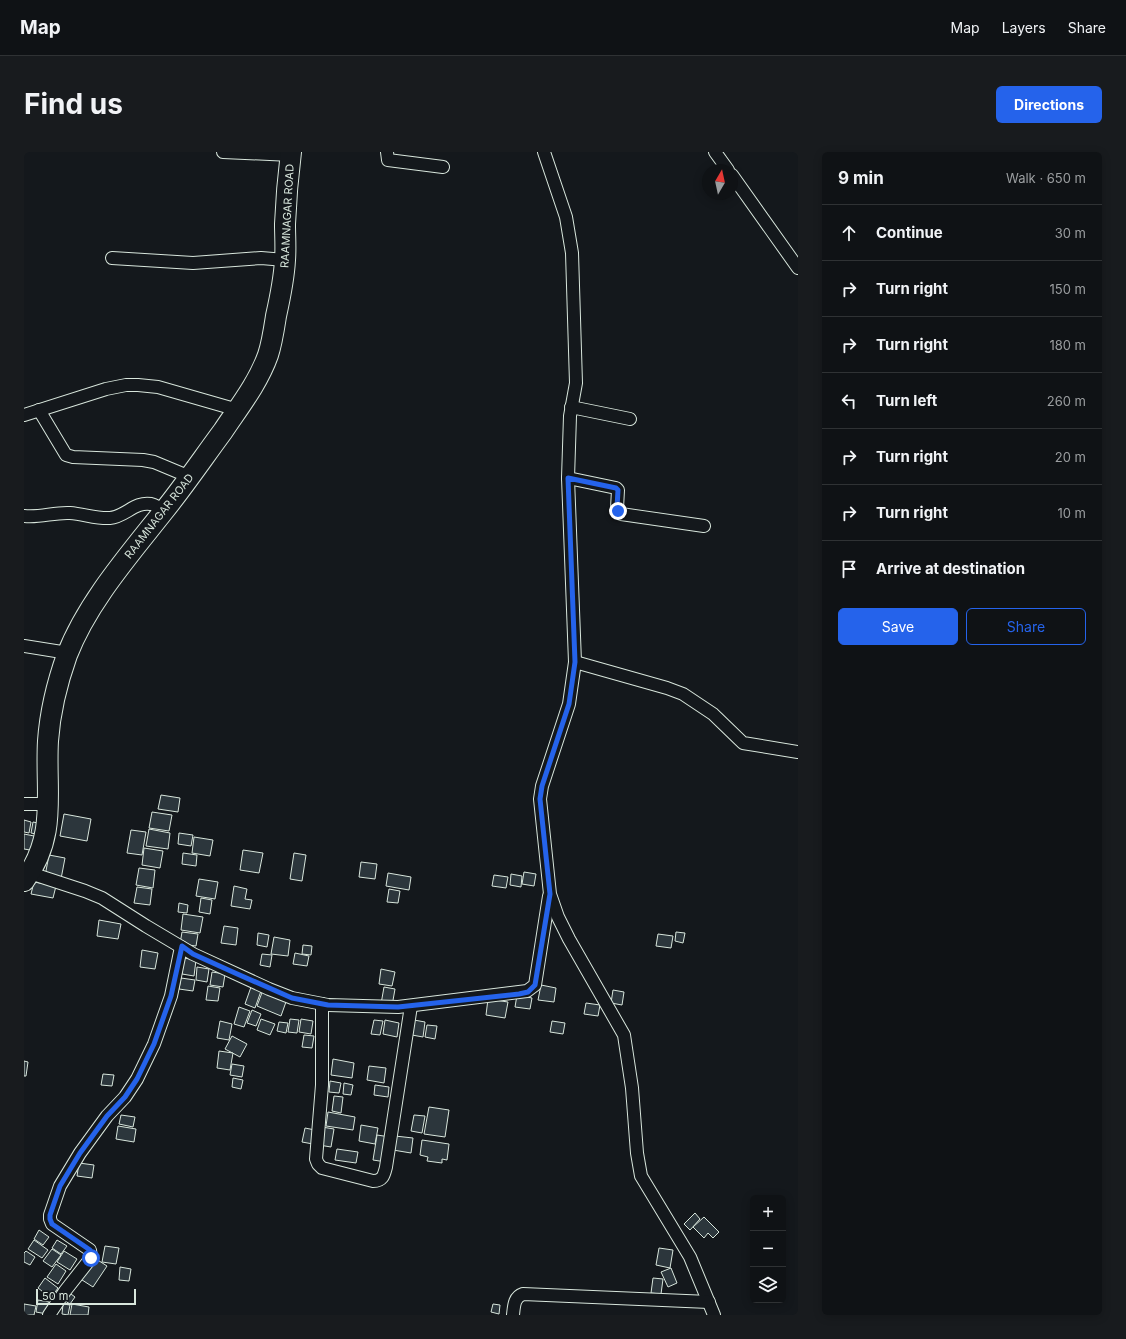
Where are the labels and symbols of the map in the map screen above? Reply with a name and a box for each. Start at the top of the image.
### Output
street label: RAAMNAGAR ROAD [277,164,297,268]
north arrow [702,164,738,200]
street label: RAAMNAGAR ROAD [121,471,197,561]
route end [609,502,627,520]
route start [82,1249,100,1267]
scale bar [36,1287,136,1306]

